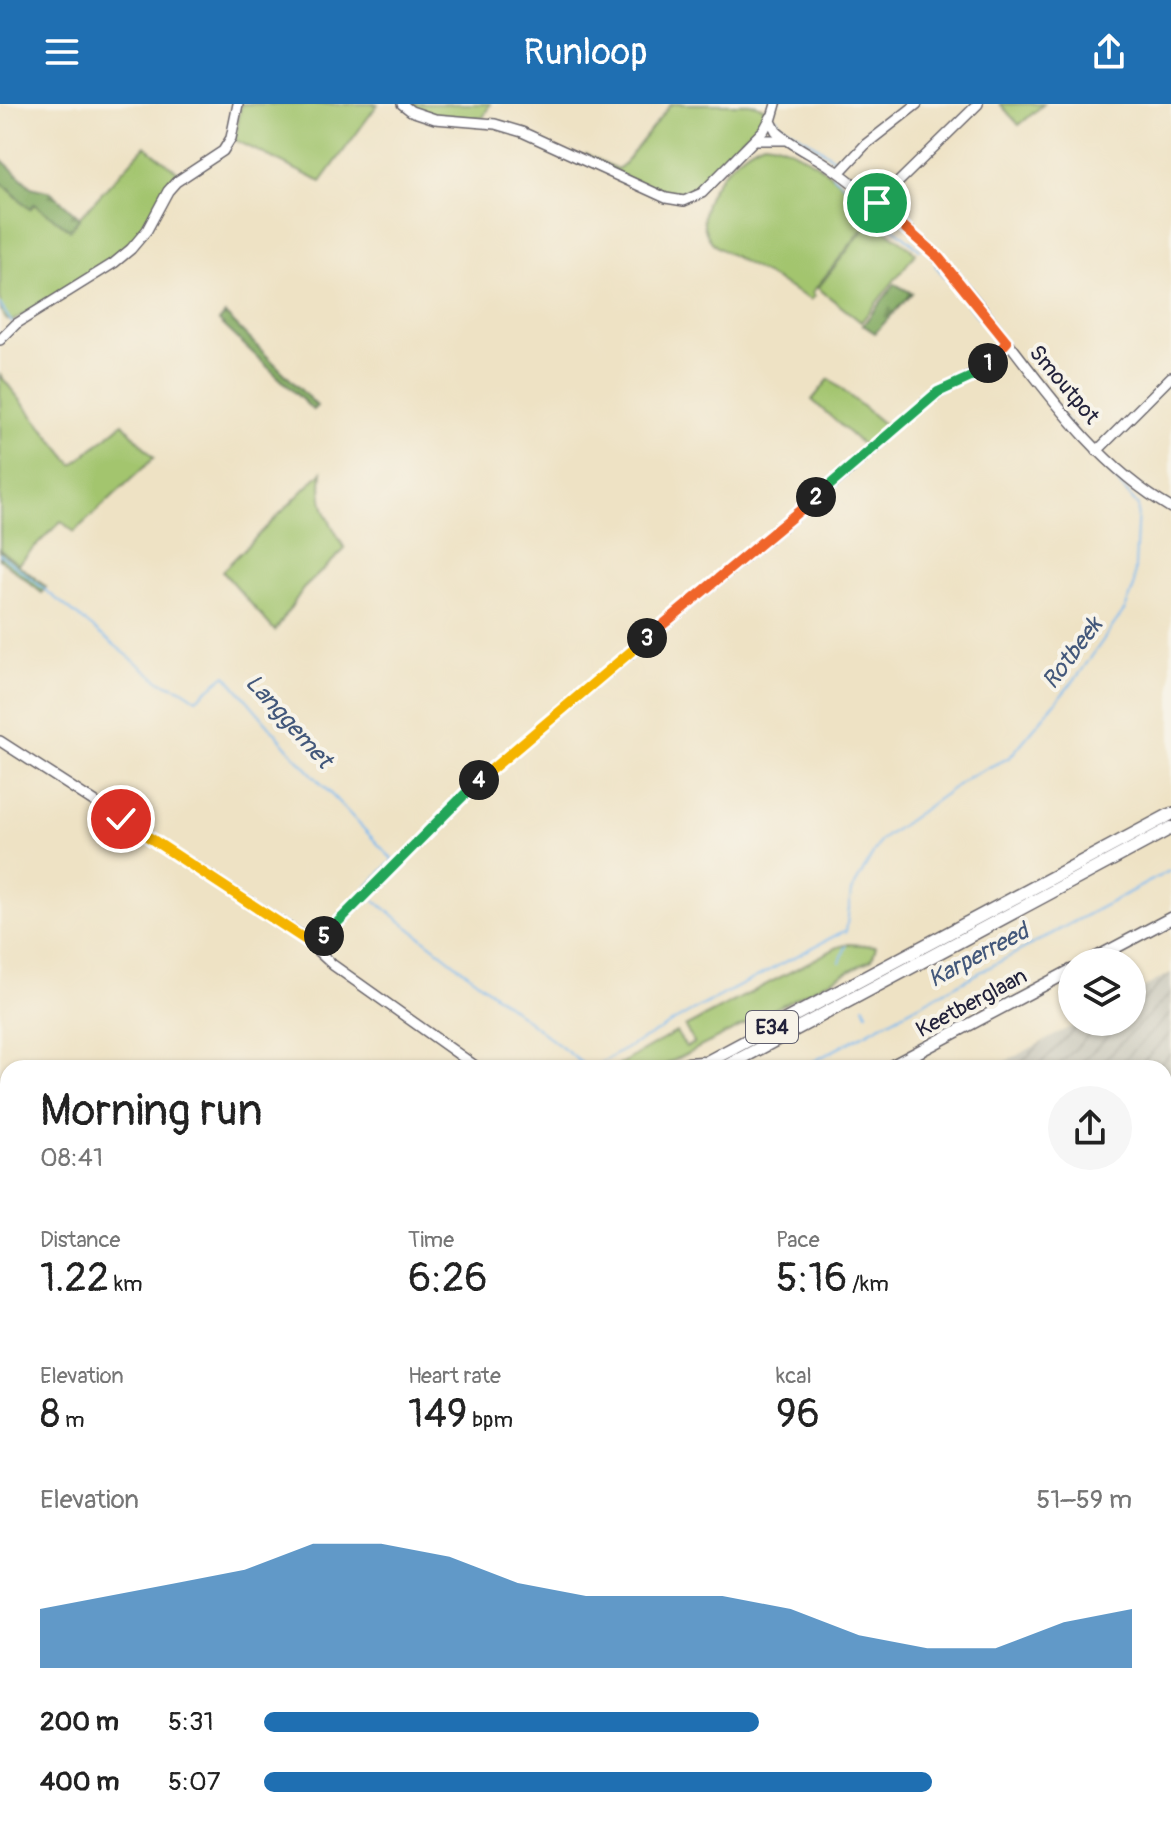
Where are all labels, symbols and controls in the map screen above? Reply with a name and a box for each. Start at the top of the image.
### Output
icon: menu [40,30,84,74]
text: Runloop [524,30,647,75]
icon: share [1087,30,1131,74]
pin [843,169,911,237]
icon: arrive [855,181,899,225]
street label: Smoutpot [1023,339,1106,430]
pin: 1 [968,343,1008,383]
text: 1 [984,349,992,377]
pin: 2 [796,477,836,517]
text: 2 [810,483,822,511]
water label: Rotbeek [1036,610,1110,695]
pin: 3 [627,618,667,658]
text: 3 [641,624,653,652]
water label: Langgemet [239,668,340,776]
pin: 4 [459,760,499,800]
text: 4 [473,766,485,794]
pin [87,785,155,853]
icon: check [99,797,143,841]
water label: Karperreed [923,915,1036,994]
pin: 5 [304,916,344,956]
text: 5 [318,922,330,950]
map controls [1058,948,1146,1036]
button: layers [1058,948,1146,1036]
street label: Keetberglaan [911,962,1032,1044]
road number: E34 [746,1011,798,1043]
text: Morning run [40,1084,263,1139]
button: share [1048,1086,1132,1170]
text: 08:41 [40,1142,103,1174]
text: Distance [40,1226,120,1254]
text: Time [408,1226,454,1254]
text: Pace [776,1226,820,1254]
text: 1.22 [40,1254,109,1303]
text: 6:26 [408,1254,488,1303]
text: 5:16 [776,1254,847,1303]
text: km [109,1270,143,1298]
text: /km [847,1270,889,1298]
text: Elevation [40,1362,124,1390]
text: Heart rate [408,1362,501,1390]
text: kcal [776,1362,812,1390]
text: 8 [40,1390,60,1439]
text: 149 [408,1390,467,1439]
text: 96 [776,1390,820,1439]
text: m [60,1406,84,1434]
text: bpm [467,1406,513,1434]
text: Elevation [40,1484,139,1516]
text: 51–59 m [1036,1484,1132,1516]
text: 200 m [40,1706,119,1738]
text: 5:31 [168,1706,214,1738]
text: 400 m [40,1766,119,1798]
text: 5:07 [168,1766,221,1798]

